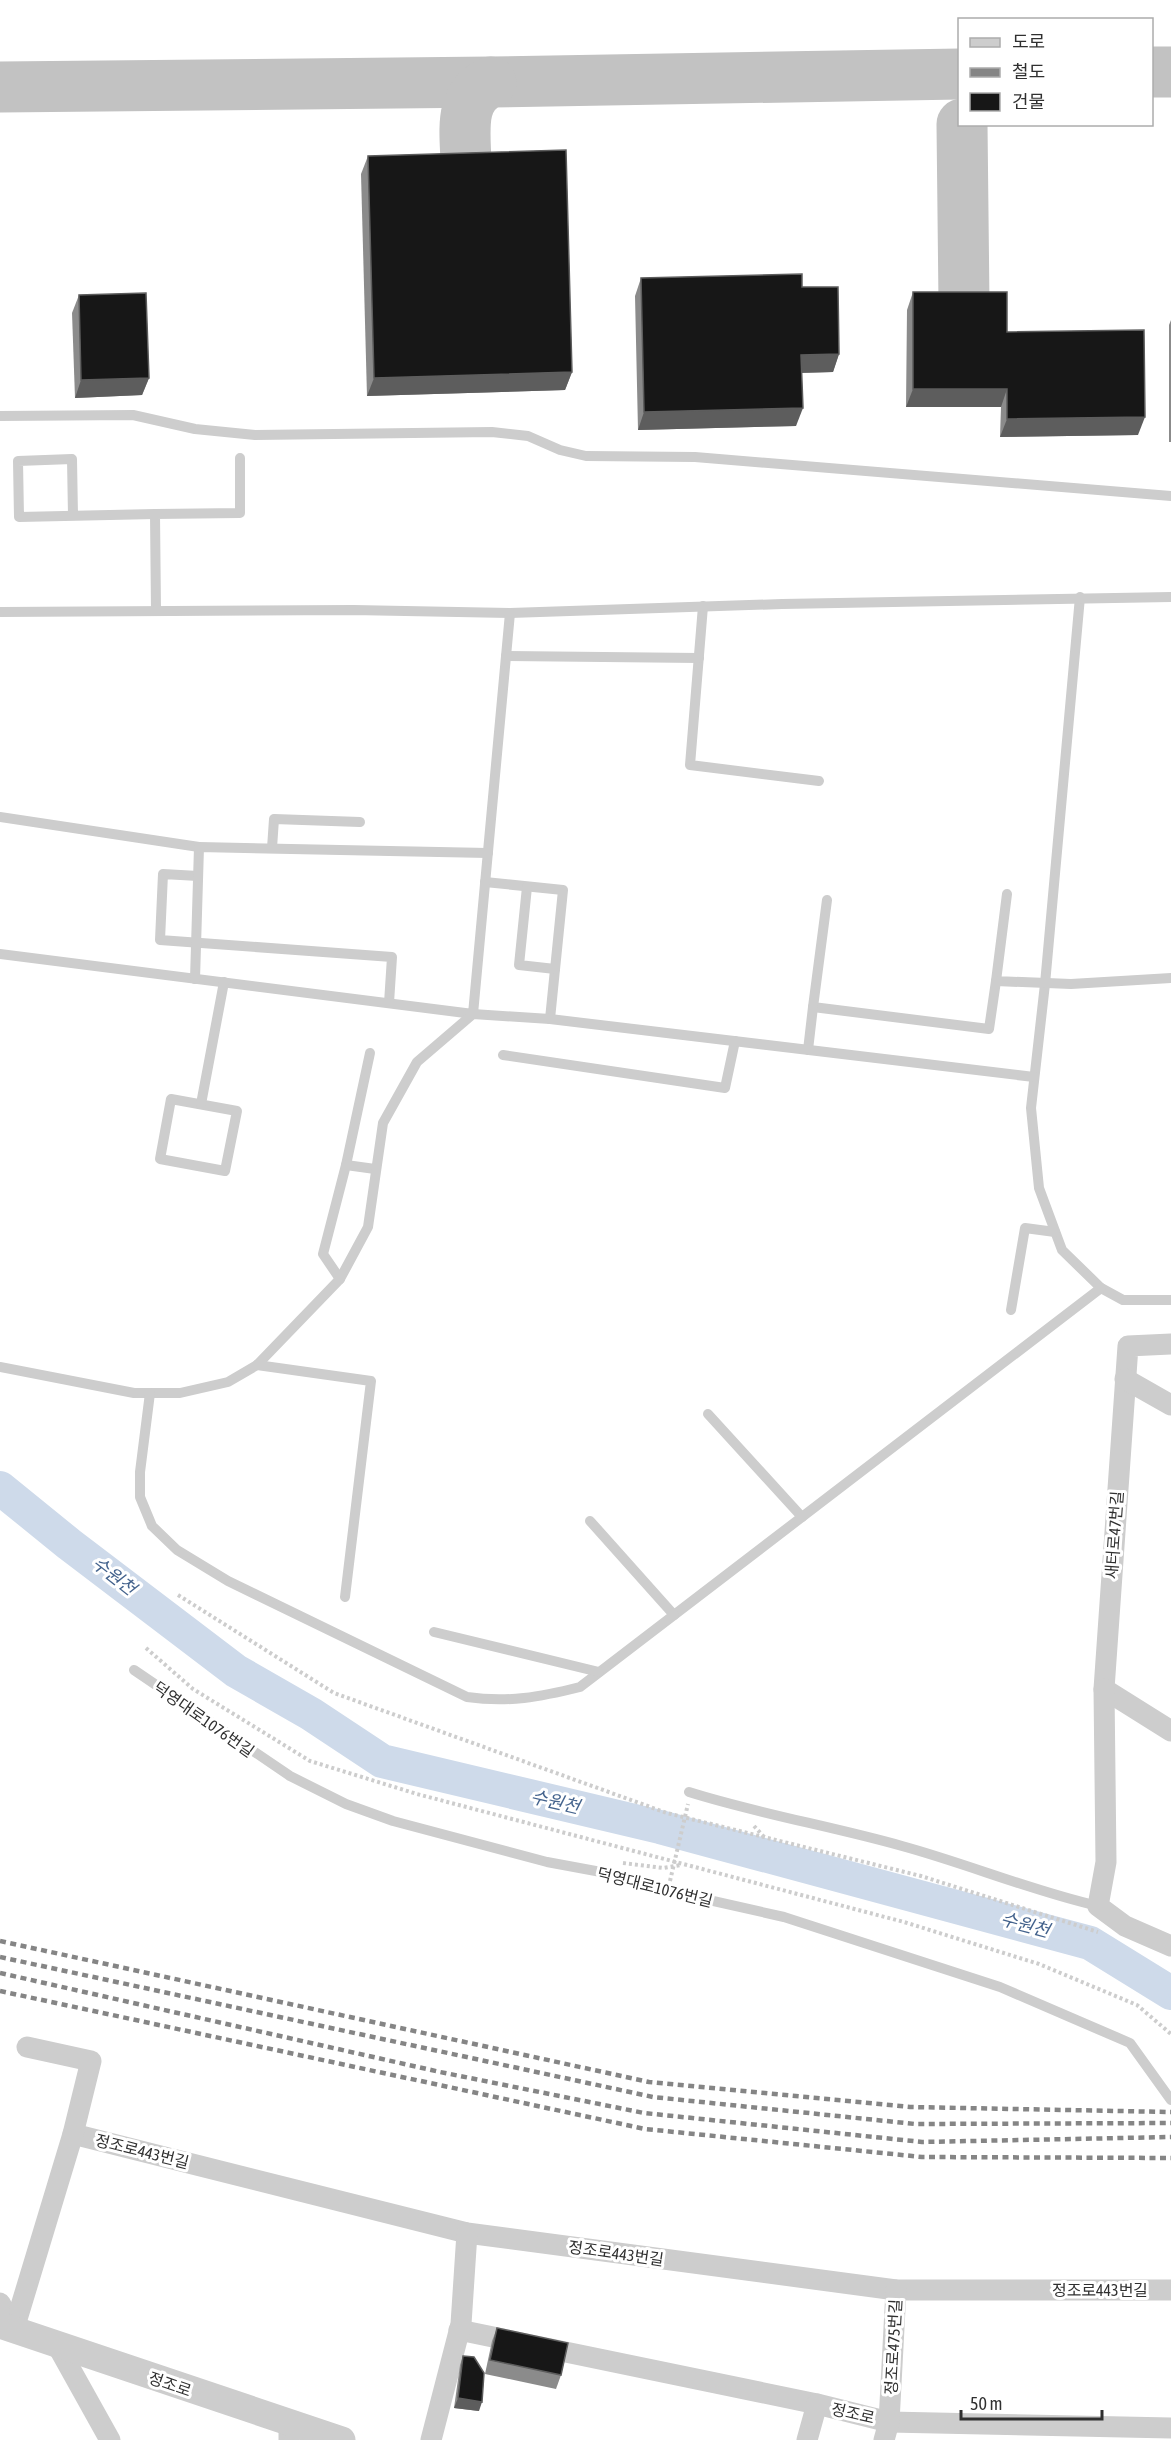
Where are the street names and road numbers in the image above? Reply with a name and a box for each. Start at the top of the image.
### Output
street label: 새터로47번길 [1102,1490,1126,1580]
street label: 덕영대로1076번길 [150,1678,258,1760]
street label: 덕영대로1076번길 [595,1864,715,1910]
street label: 정조로443번길 [93,2131,191,2171]
street label: 정조로443번길 [567,2237,665,2269]
street label: 정조로443번길 [1052,2281,1148,2299]
street label: 정조로475번길 [881,2299,905,2395]
street label: 정조로 [146,2368,194,2400]
street label: 정조로 [829,2399,877,2427]

